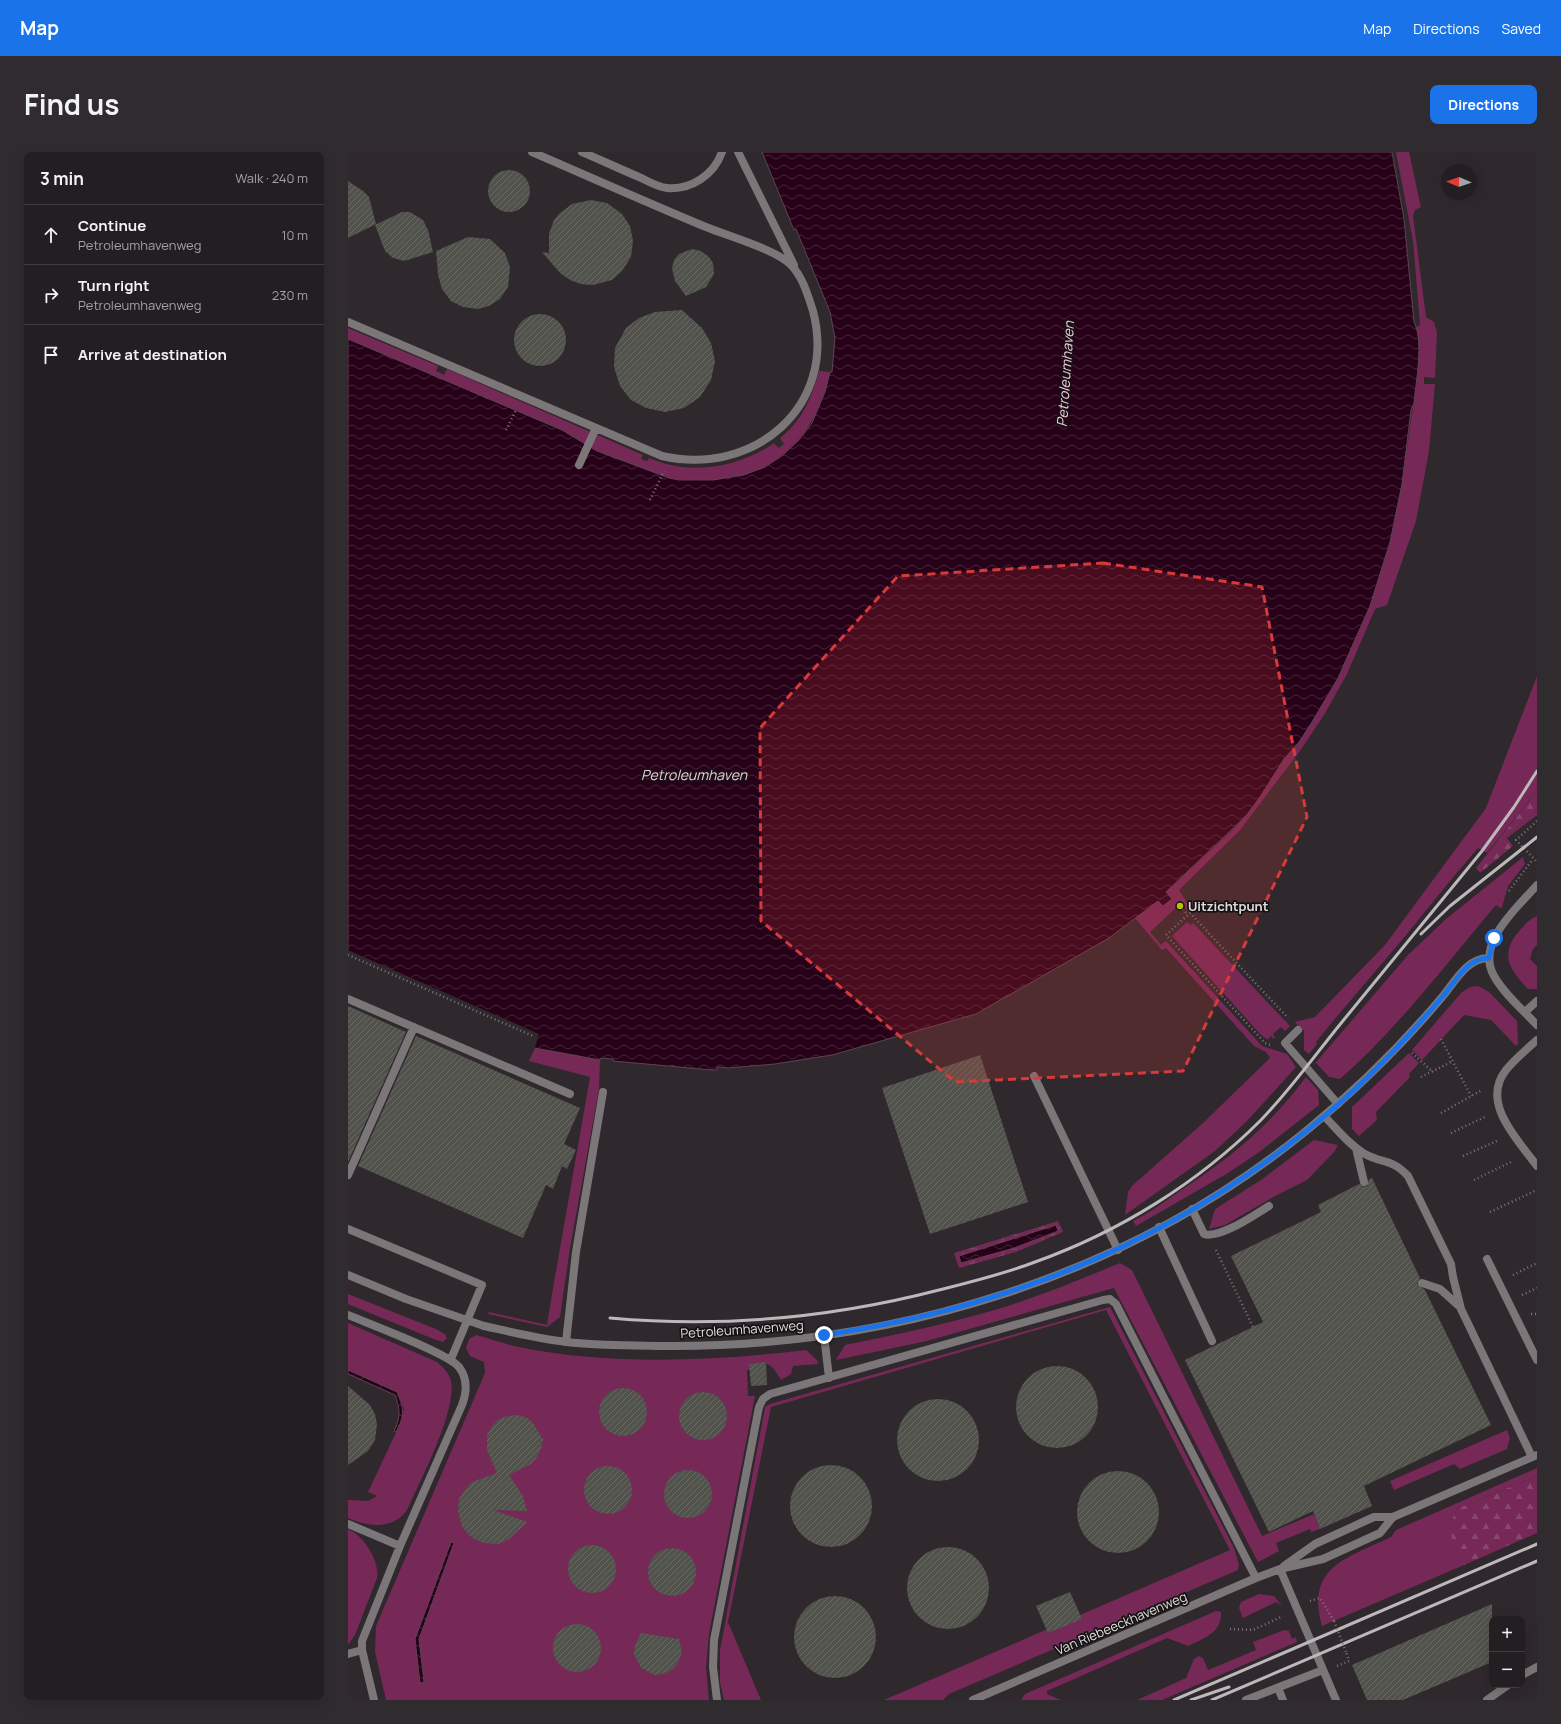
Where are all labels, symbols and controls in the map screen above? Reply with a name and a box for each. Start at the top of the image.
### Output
text: Map [20,15,59,41]
text: Map [1363,19,1391,38]
text: Directions [1413,19,1480,38]
text: Saved [1502,19,1541,38]
text: Find us [24,85,119,123]
button: Directions [1430,85,1537,124]
north arrow [1441,164,1477,200]
text: 3 min [40,167,84,190]
text: Walk · 240 m [235,169,308,187]
text: Continue [78,215,146,236]
icon: ahead [40,224,62,246]
text: 10 m [281,226,308,244]
text: Petroleumhavenweg [78,236,201,254]
text: Turn right [78,275,149,296]
icon: right [40,284,62,306]
text: 230 m [272,286,308,304]
text: Petroleumhavenweg [78,296,201,314]
water label: Petroleumhaven [1052,320,1078,428]
icon: arrive [40,344,62,366]
text: Arrive at destination [78,344,227,365]
water label: Petroleumhaven [641,765,748,784]
place label: Uitzichtpunt [1188,897,1269,915]
marker: Uitzichtpunt [1175,901,1185,911]
route start [1485,929,1503,947]
street label: Petroleumhavenweg [680,1316,804,1342]
route end [815,1326,833,1344]
street label: Van Riebeeckhavenweg [1052,1587,1190,1659]
map controls [1489,1616,1525,1688]
button: + [1489,1616,1525,1652]
button: − [1489,1652,1525,1688]

